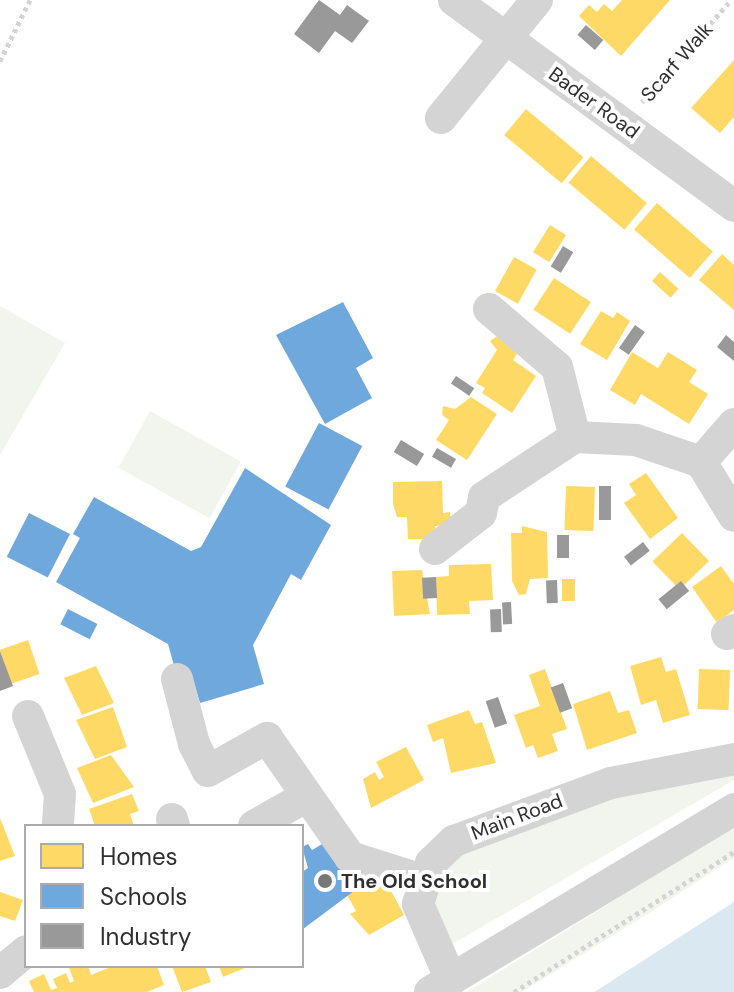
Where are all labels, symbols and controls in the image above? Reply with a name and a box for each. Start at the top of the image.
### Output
street label: Scarf Walk [636,17,718,107]
street label: Bader Road [544,62,644,144]
street label: Main Road [468,789,566,845]
legend [24,824,304,968]
text: Homes [100,841,178,872]
place label: The Old School [341,869,487,893]
marker: The Old School [316,872,334,890]
text: Schools [100,881,187,912]
text: Industry [100,921,191,952]

